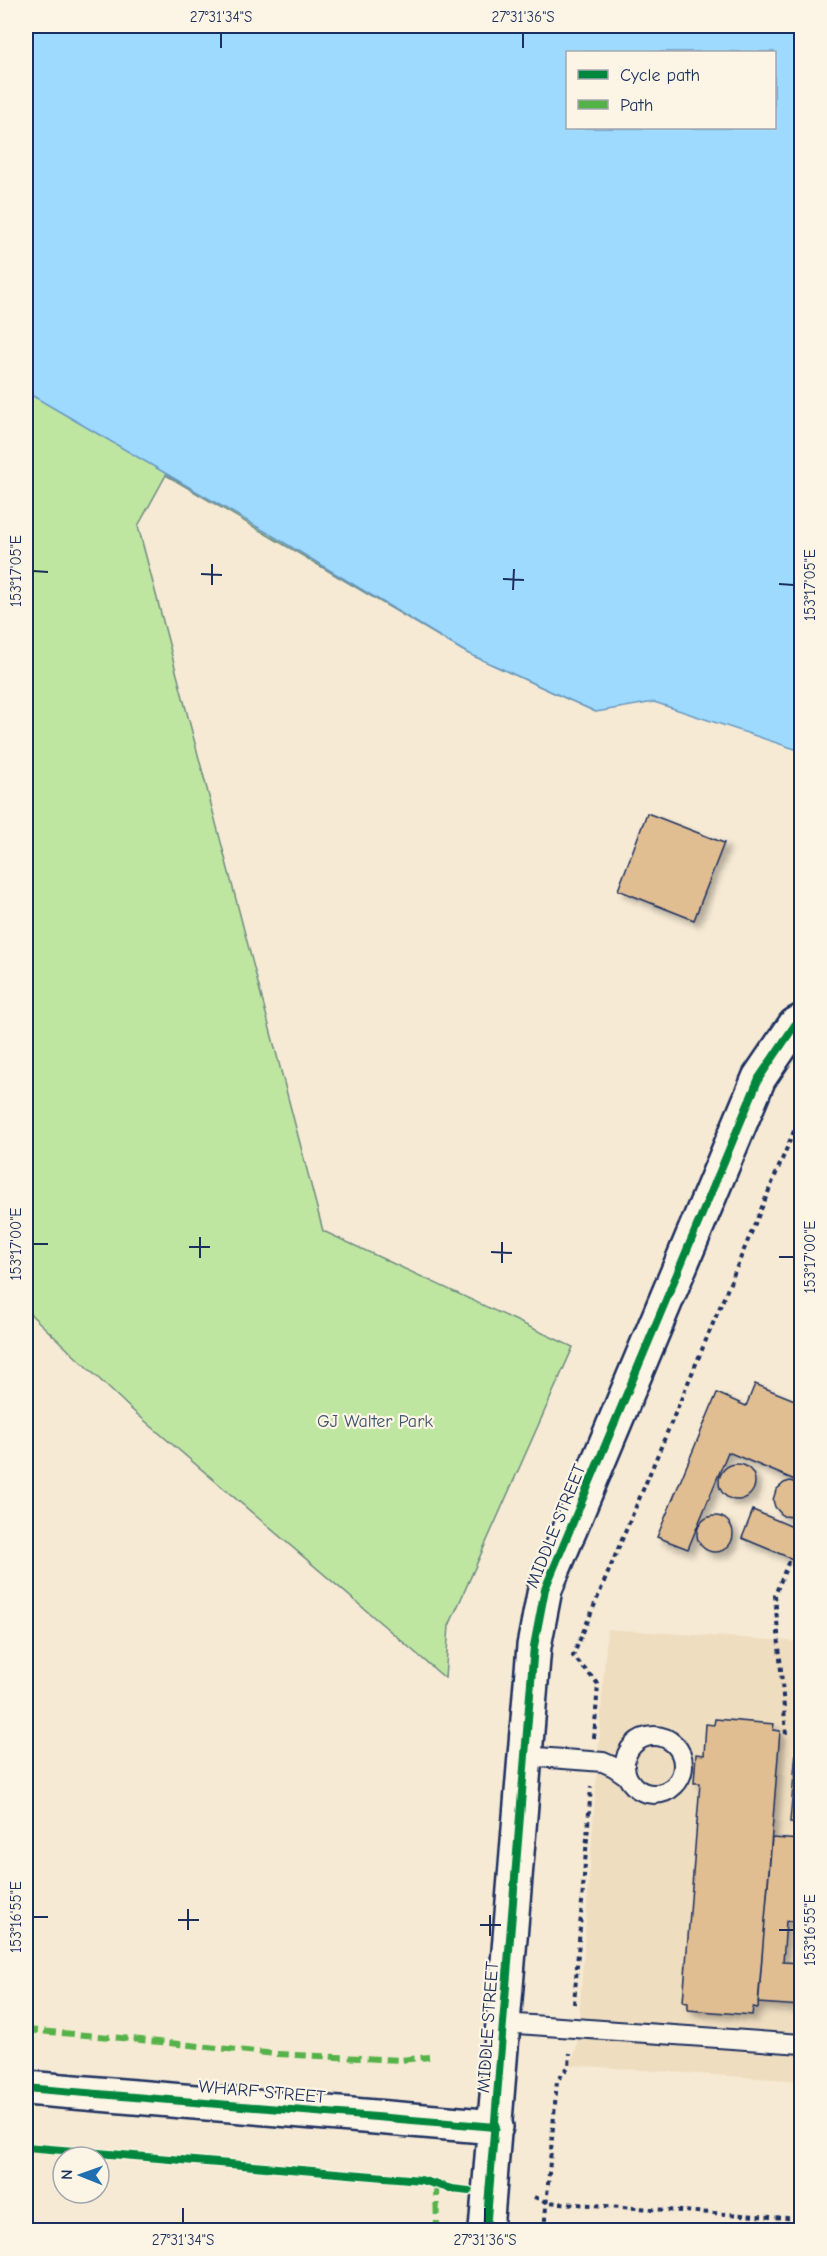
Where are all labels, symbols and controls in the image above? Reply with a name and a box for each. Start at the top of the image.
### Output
text: 27°31'34"S [190,8,252,26]
text: 27°31'36"S [491,8,555,26]
legend [566,51,776,129]
text: Cycle path [620,65,700,86]
text: Path [620,95,653,116]
text: 153°17'05"E [7,535,25,607]
text: 153°17'05"E [801,549,819,621]
text: 153°17'00"E [7,1208,25,1280]
text: 153°17'00"E [801,1221,819,1293]
park label: GJ Walter Park [317,1411,433,1432]
street label: MIDDLE STREET [522,1460,591,1591]
text: 153°16'55"E [7,1881,25,1953]
text: 153°16'55"E [801,1894,819,1966]
street label: MIDDLE STREET [473,1960,503,2093]
street label: WHARF STREET [198,2076,327,2108]
north arrow [51,2145,111,2205]
text: N [58,2169,76,2180]
text: 27°31'34"S [152,2231,214,2249]
text: 27°31'36"S [453,2231,517,2249]

